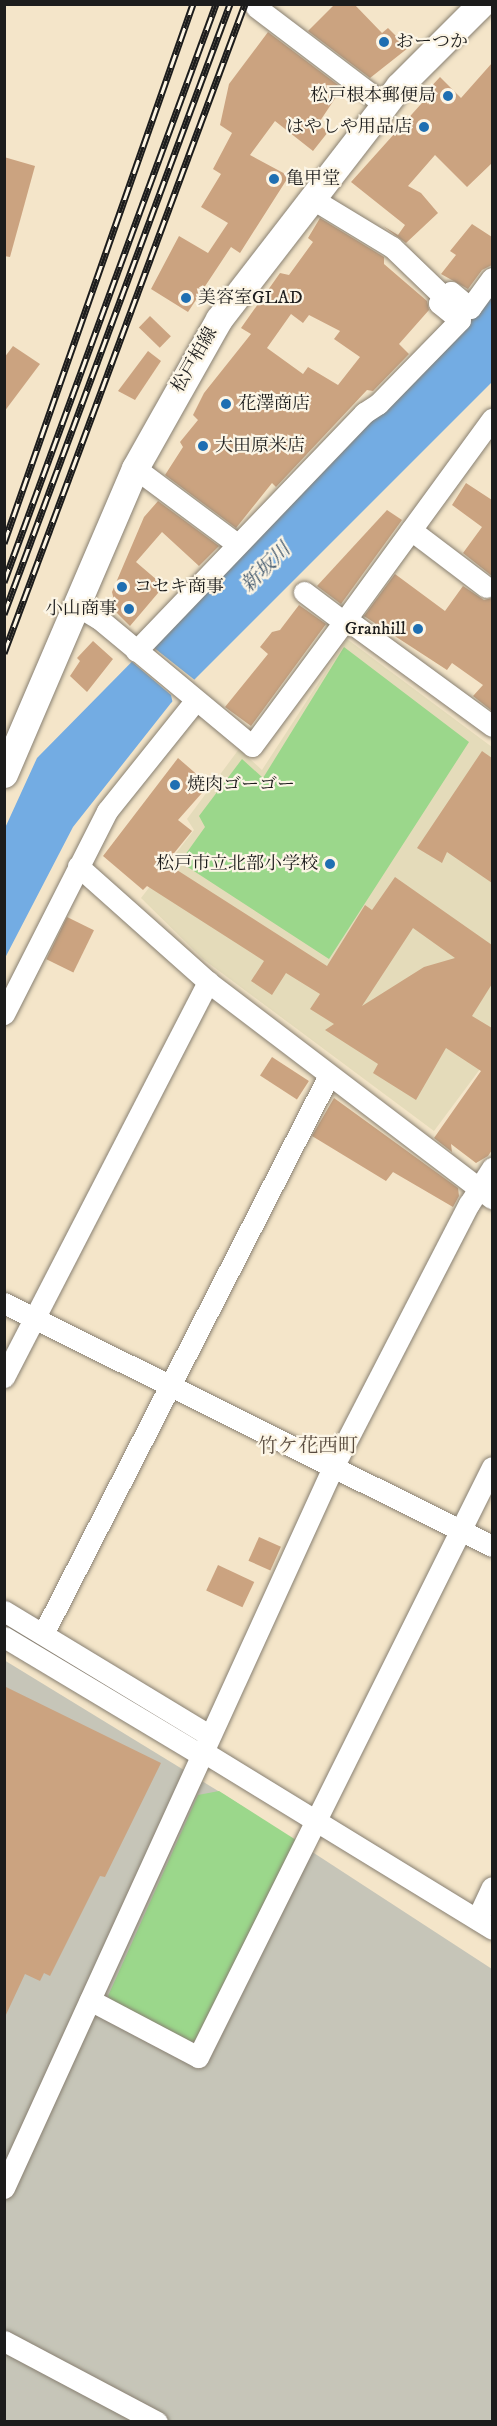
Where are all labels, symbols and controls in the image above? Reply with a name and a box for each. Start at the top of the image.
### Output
place label: おーつか [396,31,468,53]
marker: おーつか [377,35,391,49]
place label: 松戸根本郵便局 [310,85,436,107]
marker: 松戸根本郵便局 [441,89,455,103]
place label: はやしや用品店 [286,116,412,138]
marker: はやしや用品店 [417,120,431,134]
place label: 亀甲堂 [286,168,340,190]
marker: 亀甲堂 [267,172,281,186]
place label: 美容室GLAD [198,287,303,309]
marker: 美容室GLAD [179,291,193,305]
street label: 松戸柏線 [168,323,222,397]
place label: 花澤商店 [238,393,310,415]
marker: 花澤商店 [219,397,233,411]
place label: 大田原米店 [215,435,305,457]
marker: 大田原米店 [196,439,210,453]
water label: 新坂川 [236,538,296,598]
place label: コセキ商事 [134,576,224,598]
marker: コセキ商事 [115,580,129,594]
place label: 小山商事 [45,598,117,620]
marker: 小山商事 [122,602,136,616]
place label: Granhill [345,618,406,640]
marker: Granhill [411,622,425,636]
place label: 焼肉ゴーゴー [187,774,295,796]
marker: 焼肉ゴーゴー [168,778,182,792]
place label: 松戸市立北部小学校 [156,853,318,875]
marker: 松戸市立北部小学校 [323,857,337,871]
district label: 竹ケ花西町 [258,1434,358,1458]

